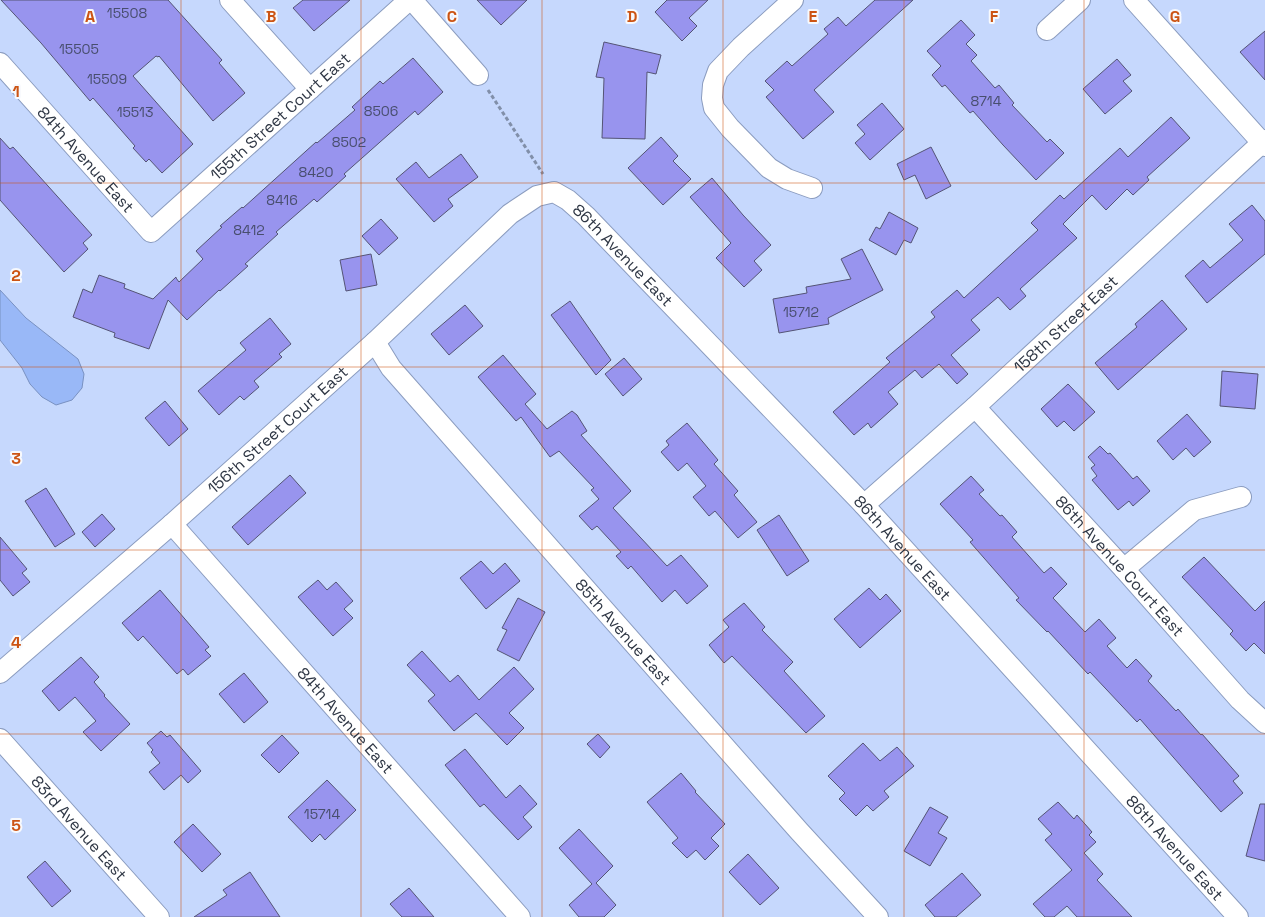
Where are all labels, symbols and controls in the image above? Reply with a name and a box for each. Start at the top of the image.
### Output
house number: 15508 [107,4,147,22]
text: A [85,6,95,27]
text: B [266,6,276,27]
text: C [447,6,457,27]
text: D [627,6,637,27]
text: E [809,6,818,27]
text: F [990,6,999,27]
text: G [1170,6,1180,27]
house number: 15505 [59,40,99,58]
street label: 155th Street Court East [205,48,354,185]
house number: 15509 [87,70,127,88]
text: 1 [12,81,20,102]
house number: 8714 [971,92,1002,110]
street label: 84th Avenue East [33,102,139,217]
house number: 8506 [364,102,398,120]
house number: 15513 [117,103,153,121]
house number: 8502 [332,133,366,151]
house number: 8420 [299,163,333,181]
house number: 8416 [266,191,298,209]
street label: 86th Avenue East [569,199,678,311]
house number: 8412 [233,221,265,239]
text: 2 [11,265,21,286]
street label: 158th Street East [1009,270,1122,377]
house number: 15712 [783,303,819,321]
street label: 156th Street Court East [203,361,352,498]
text: 3 [11,448,21,469]
street label: 86th Avenue East [849,490,956,605]
street label: 86th Avenue Court East [1051,491,1189,641]
street label: 85th Avenue East [571,574,676,689]
text: 4 [11,632,21,653]
street label: 84th Avenue East [293,662,398,778]
street label: 83rd Avenue East [27,771,132,885]
street label: 86th Avenue East [1122,790,1228,905]
house number: 15714 [304,805,340,823]
text: 5 [11,815,21,836]

